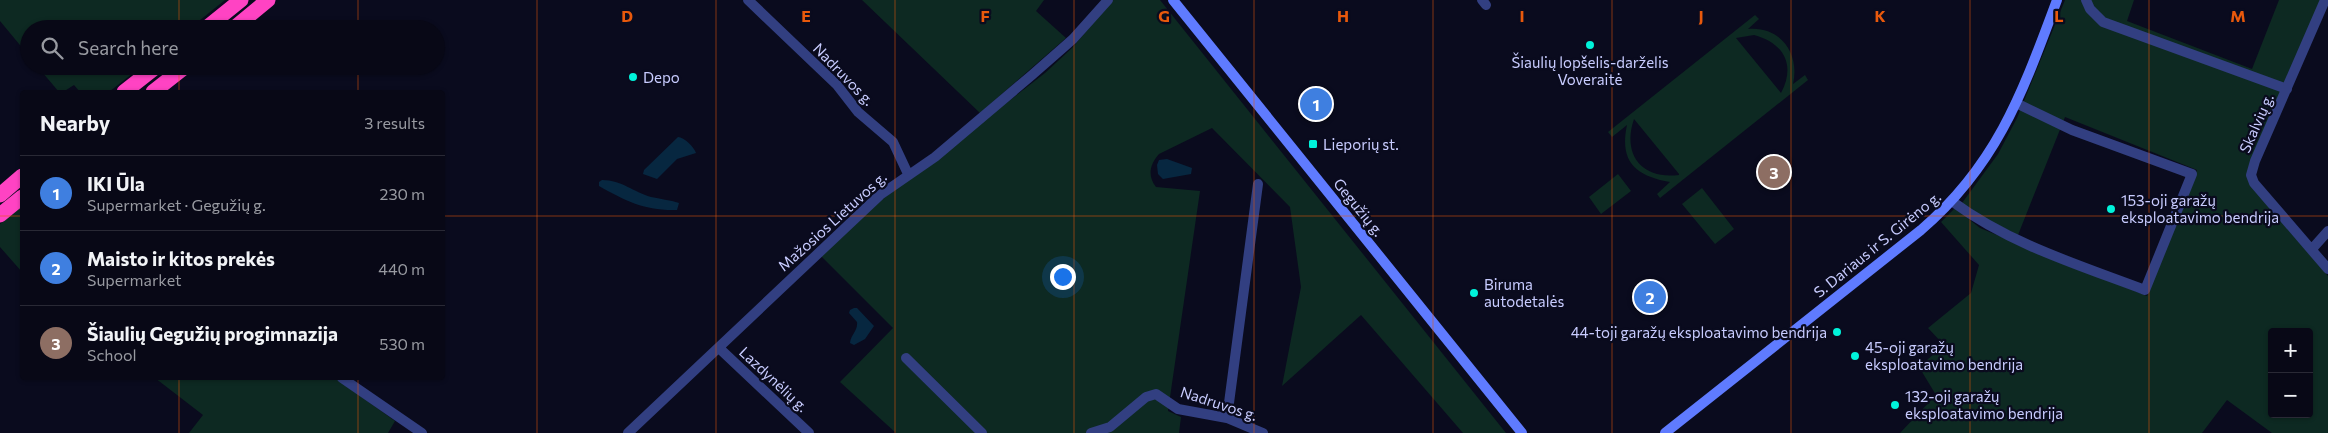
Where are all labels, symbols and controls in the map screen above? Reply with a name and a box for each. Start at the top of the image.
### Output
text: D [621,6,633,25]
text: E [801,6,811,25]
text: F [980,6,990,25]
text: G [1158,6,1170,25]
text: H [1337,6,1349,25]
text: I [1519,6,1525,25]
text: J [1698,6,1704,25]
text: K [1874,6,1886,25]
text: L [2054,6,2064,25]
text: M [2230,6,2246,25]
search box [20,20,445,75]
icon: search [38,34,66,62]
text: Search here [78,36,178,59]
street label: Nadruvos g. [810,39,878,109]
marker: Šiaulių lopšelis-darželis Voveraitė [1584,39,1596,51]
place label: Šiaulių lopšelis-darželis Voveraitė [1511,52,1669,88]
place label: Depo [643,68,680,86]
marker: Depo [627,71,639,83]
pin: 1 [1300,85,1332,123]
street label: Skalvių g. [2235,91,2277,155]
text: Nearby [40,110,110,135]
text: 3 results [364,113,425,132]
place label: Lieporių st. [1323,135,1399,153]
marker: Lieporių st. [1307,138,1319,150]
pin: 3 [1758,153,1790,191]
street label: Mažosios Lietuvos g. [774,168,890,274]
text: IKI Ūla [87,172,145,195]
street label: Gegužių g. [1330,174,1388,240]
text: 1 [52,184,60,203]
text: 230 m [380,184,425,203]
street label: S. Dariaus ir S. Girėno g. [1810,187,1944,301]
place label: 153-oji garažų eksploatavimo bendrija [2121,191,2279,226]
text: Supermarket · Gegužių g. [87,195,266,214]
marker: 153-oji garažų eksploatavimo bendrija [2105,203,2117,215]
text: Maisto ir kitos prekės [87,247,275,270]
text: 2 [51,259,61,278]
text: 440 m [378,259,425,278]
your location [1050,264,1076,290]
text: Supermarket [87,270,182,289]
place label: Biruma autodetalės [1484,275,1564,310]
pin: 2 [1634,278,1666,316]
marker: Biruma autodetalės [1468,287,1480,299]
text: Šiaulių Gegužių progimnazija [87,322,338,345]
place label: 44-toji garažų eksploatavimo bendrija [1571,323,1827,341]
marker: 44-toji garažų eksploatavimo bendrija [1831,326,1843,338]
map controls [2268,328,2313,418]
button: + [2268,328,2313,373]
text: 3 [51,334,61,353]
text: 530 m [379,334,425,353]
place label: 45-oji garažų eksploatavimo bendrija [1865,338,2023,373]
street label: Lazdynėlių g. [736,343,812,415]
text: School [87,345,137,364]
marker: 45-oji garažų eksploatavimo bendrija [1849,350,1861,362]
button: − [2268,373,2313,418]
street label: Nadruvos g. [1178,382,1260,424]
place label: 132-oji garažų eksploatavimo bendrija [1905,387,2063,422]
marker: 132-oji garažų eksploatavimo bendrija [1889,399,1901,411]

